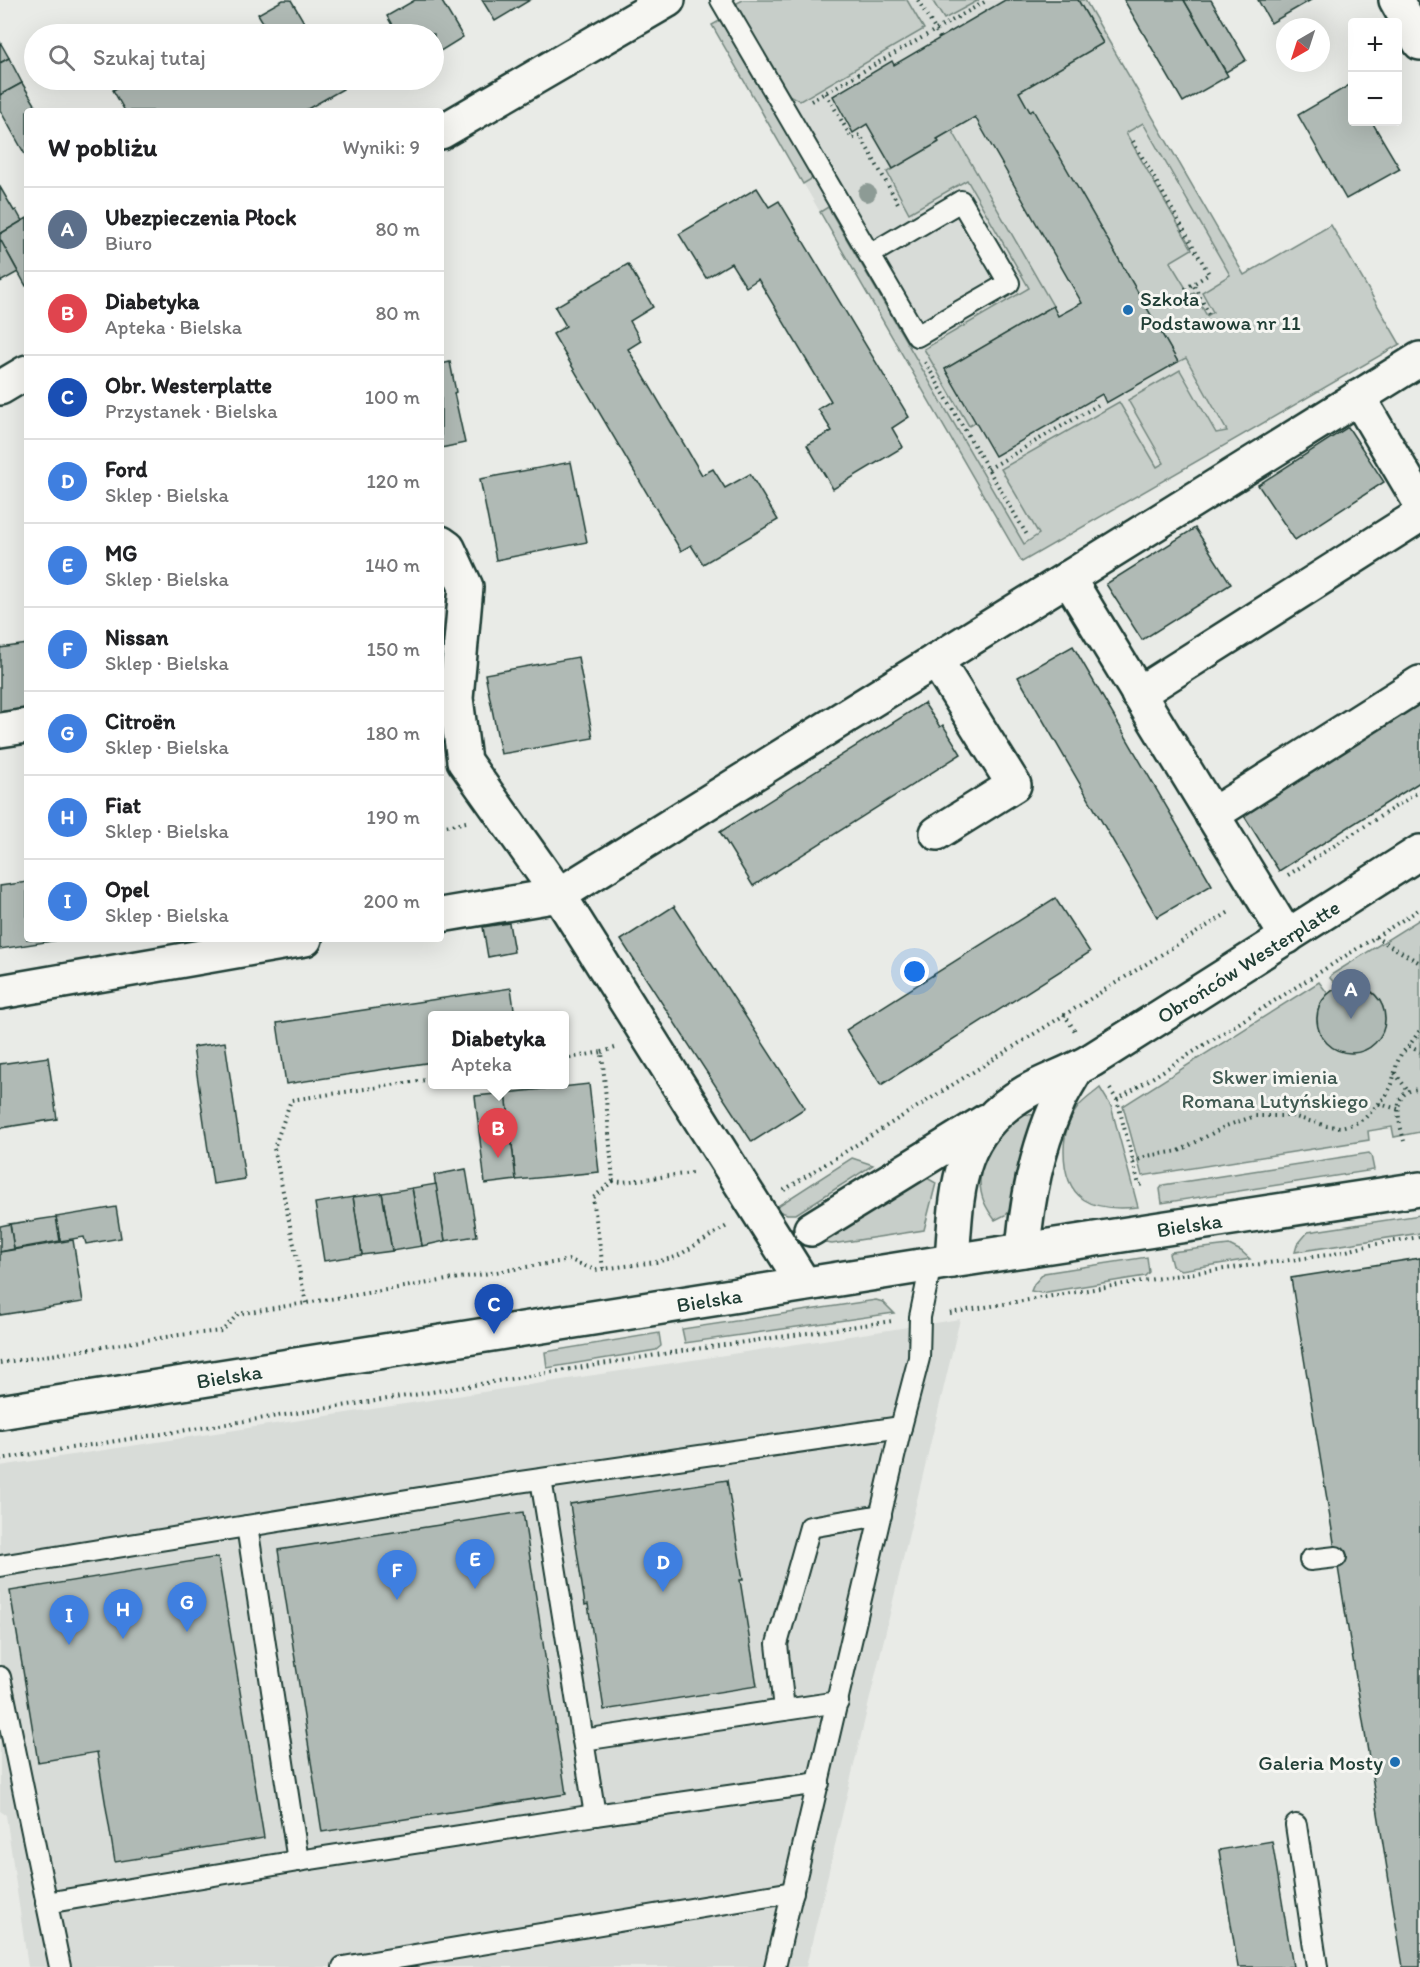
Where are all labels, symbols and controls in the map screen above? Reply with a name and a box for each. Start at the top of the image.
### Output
north arrow [1276,18,1330,72]
map controls [1348,18,1402,126]
button: + [1348,18,1402,72]
search box [24,24,444,90]
icon: search [45,41,78,74]
text: Szukaj tutaj [93,44,206,71]
button: − [1348,72,1402,126]
text: W pobliżu [48,131,157,163]
text: Wyniki: 9 [343,135,420,159]
text: Ubezpieczenia Płock [105,204,296,231]
text: A [61,217,74,241]
text: 80 m [375,217,420,241]
text: Biuro [105,231,152,255]
place label: Szkoła Podstawowa nr 11 [1140,286,1301,335]
text: Diabetyka [105,288,200,315]
text: B [61,301,74,325]
text: 80 m [375,301,420,325]
marker: Szkoła Podstawowa nr 11 [1121,303,1135,317]
text: Apteka · Bielska [105,315,242,339]
text: Obr. Westerplatte [105,372,272,399]
text: C [61,385,74,409]
text: 100 m [365,385,420,409]
text: Przystanek · Bielska [105,399,278,423]
text: Ford [105,456,147,483]
text: D [61,469,74,493]
text: 120 m [367,469,420,493]
text: Sklep · Bielska [105,483,229,507]
text: MG [105,540,137,567]
text: E [62,553,73,577]
text: 140 m [365,553,420,577]
text: Sklep · Bielska [105,567,229,591]
text: Nissan [105,624,168,651]
text: F [62,637,73,661]
text: 150 m [367,637,420,661]
text: Sklep · Bielska [105,651,229,675]
text: Citroën [105,708,176,735]
text: G [61,721,74,745]
text: 180 m [366,721,420,745]
text: Sklep · Bielska [105,735,229,759]
text: Fiat [105,792,141,819]
text: H [61,805,74,829]
text: 190 m [367,805,420,829]
text: Sklep · Bielska [105,819,229,843]
text: Opel [105,876,149,903]
text: I [64,889,71,913]
text: 200 m [364,889,420,913]
street label: Obrońców Westerplatte [1152,894,1344,1028]
text: Sklep · Bielska [105,903,229,927]
your location [900,957,929,986]
pin: A [1332,970,1370,1019]
popup [428,1011,569,1089]
text: Diabetyka [451,1025,546,1052]
text: Apteka [451,1052,512,1076]
park label: Skwer imienia Romana Lutyńskiego [1182,1064,1368,1113]
pin: B [478,1108,518,1158]
street label: Bielska [1155,1207,1224,1242]
street label: Bielska [675,1282,744,1317]
pin: C [474,1284,514,1334]
street label: Bielska [195,1358,264,1393]
pin: E [456,1540,494,1589]
pin: D [644,1542,682,1592]
pin: F [378,1550,416,1600]
pin: G [168,1582,207,1632]
pin: H [104,1590,142,1639]
pin: I [50,1596,88,1645]
place label: Galeria Mosty [1258,1750,1383,1775]
marker: Galeria Mosty [1388,1755,1402,1769]

